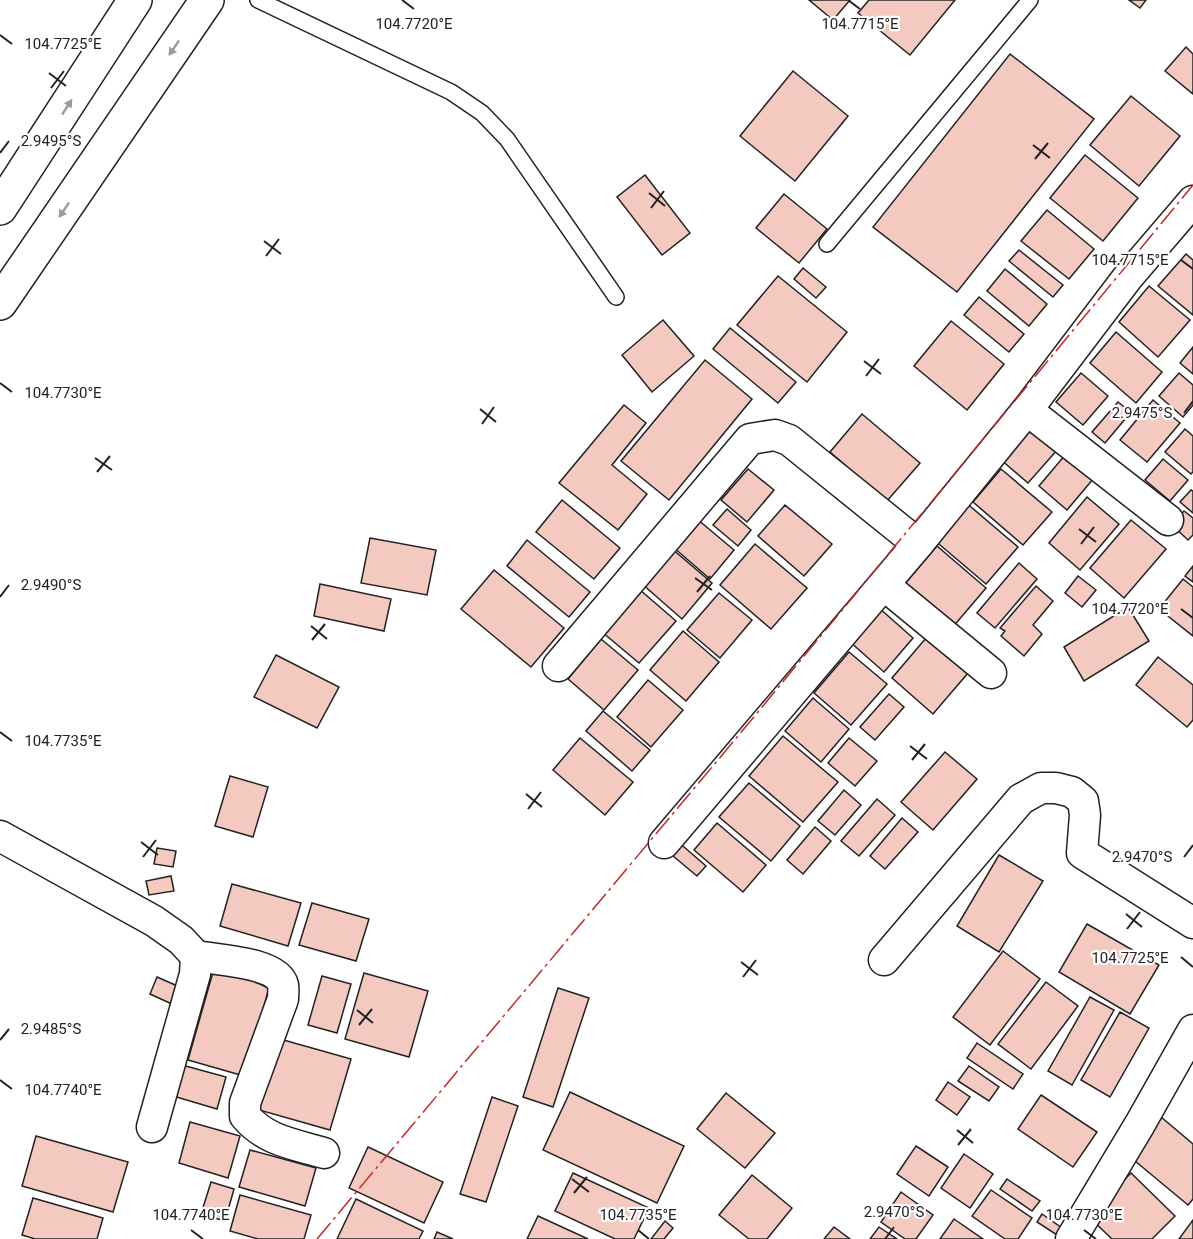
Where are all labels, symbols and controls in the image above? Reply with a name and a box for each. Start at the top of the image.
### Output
text: 104.7720°E [375,15,453,33]
text: 104.7715°E [821,15,899,33]
text: 104.7725°E [24,35,102,53]
one-way arrow [168,40,180,56]
one-way arrow [61,99,72,115]
text: 2.9495°S [21,132,81,150]
one-way arrow [58,201,70,217]
text: 104.7715°E [1091,251,1169,269]
text: 104.7730°E [24,384,102,402]
text: 2.9475°S [1112,404,1172,422]
text: 2.9490°S [21,576,81,594]
text: 104.7720°E [1091,600,1169,618]
text: 104.7735°E [24,732,102,750]
text: 2.9470°S [1112,848,1172,866]
text: 104.7725°E [1091,949,1169,967]
text: 2.9485°S [21,1020,81,1038]
text: 104.7740°E [24,1081,102,1099]
text: 2.9470°S [864,1203,924,1221]
text: 104.7740°E [152,1206,230,1224]
text: 104.7735°E [599,1206,677,1224]
text: 104.7730°E [1045,1206,1123,1224]

